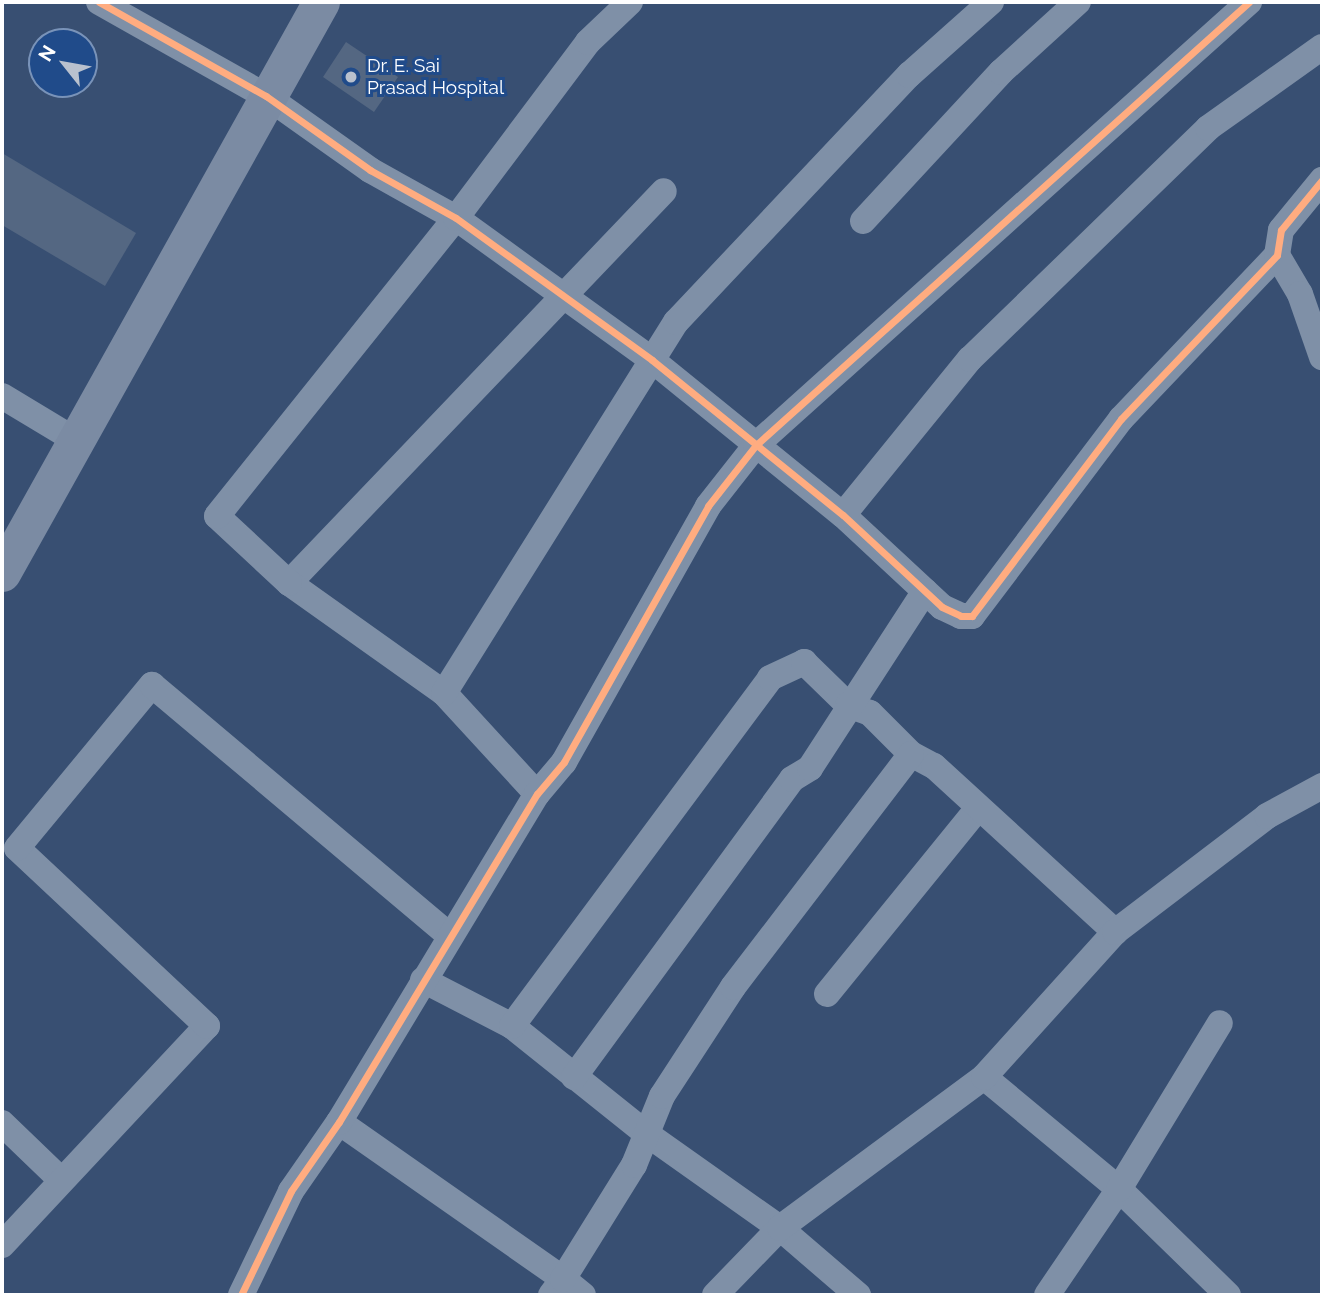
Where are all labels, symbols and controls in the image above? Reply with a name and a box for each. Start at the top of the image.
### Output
north arrow [28,28,98,98]
text: N [34,41,60,65]
place label: Dr. E. Sai Prasad Hospital [367,55,504,99]
marker: Dr. E. Sai Prasad Hospital [341,67,361,87]

